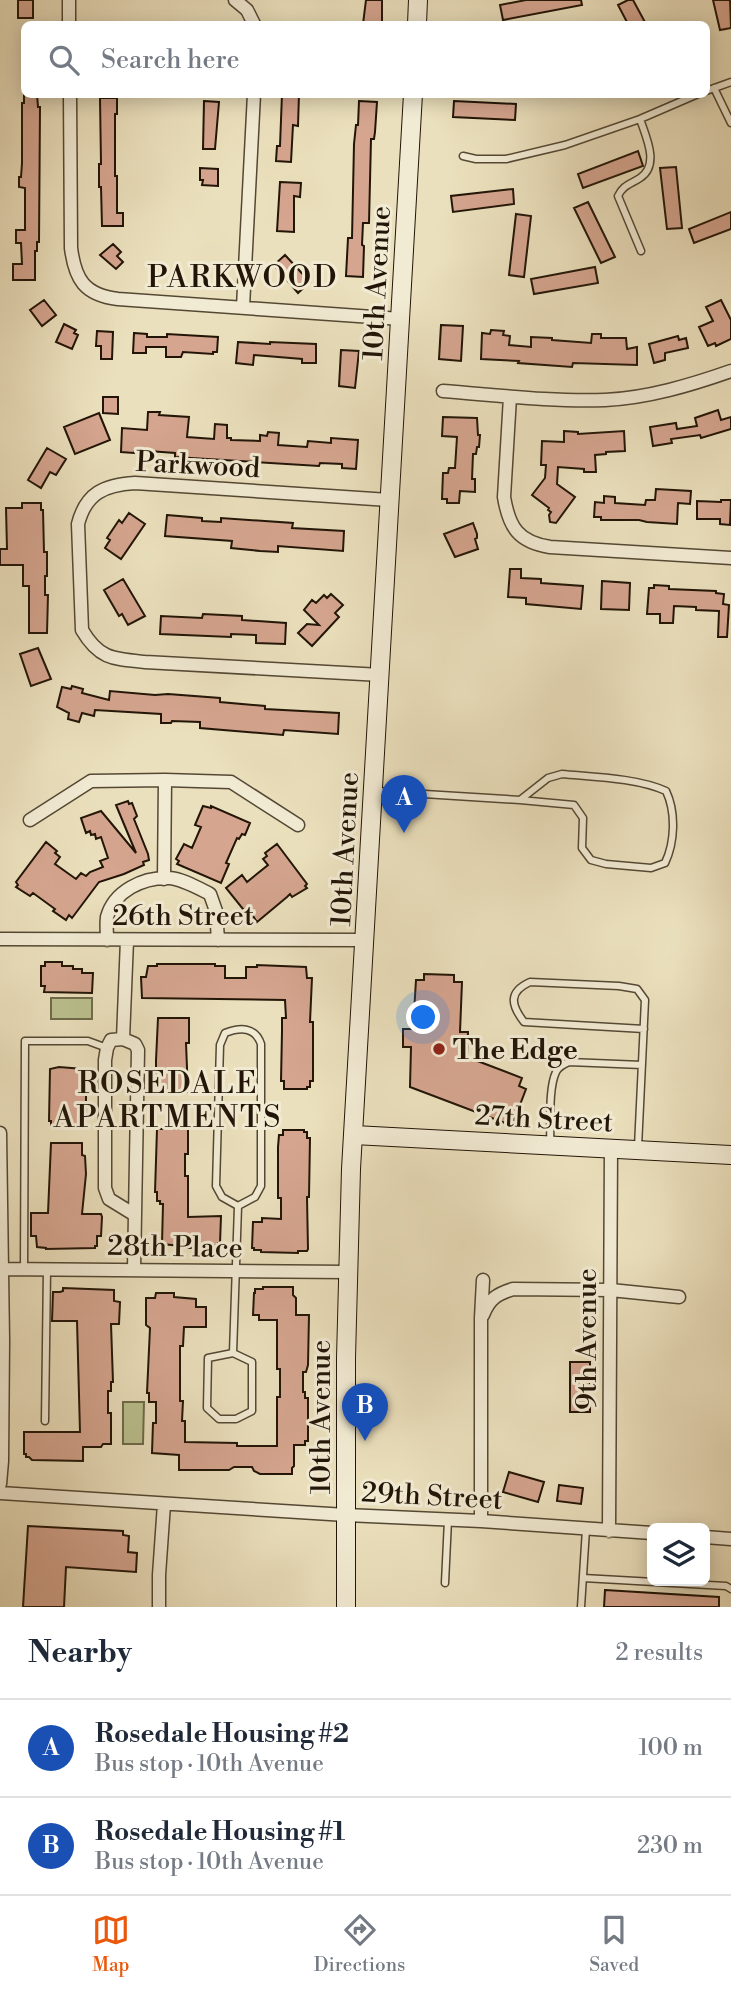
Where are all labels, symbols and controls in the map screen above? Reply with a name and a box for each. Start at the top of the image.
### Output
search box [21,21,710,98]
icon: search [45,41,83,79]
text: Search here [101,44,240,76]
street label: 10th Avenue [356,205,399,361]
district label: PARKWOOD [147,259,339,297]
street label: Parkwood [135,445,261,486]
street label: 10th Avenue [324,771,367,927]
pin: A [381,775,427,833]
street label: 26th Street [112,899,254,934]
your location [406,1000,440,1034]
place label: The Edge [453,1033,578,1068]
marker: The Edge [431,1041,447,1057]
district label: ROSEDALE APARTMENTS [53,1065,282,1137]
street label: 27th Street [474,1098,614,1141]
street label: 28th Place [107,1229,243,1266]
street label: 9th Avenue [570,1268,605,1410]
street label: 10th Avenue [304,1340,339,1494]
pin: B [342,1383,388,1441]
street label: 29th Street [360,1475,504,1518]
map controls [647,1523,710,1586]
button: layers [647,1523,710,1586]
text: Nearby [28,1634,132,1672]
text: 2 results [616,1639,703,1667]
text: Rosedale Housing #2 [95,1718,349,1750]
text: A [43,1734,59,1762]
text: 100 m [638,1734,703,1762]
text: Bus stop · 10th Avenue [95,1750,324,1778]
text: Rosedale Housing #1 [95,1816,345,1848]
text: B [42,1832,60,1860]
text: 230 m [637,1832,703,1860]
text: Bus stop · 10th Avenue [95,1848,324,1876]
tab: Map [92,1911,130,1977]
tab: Directions [314,1911,405,1977]
tab: Saved [589,1911,639,1977]

